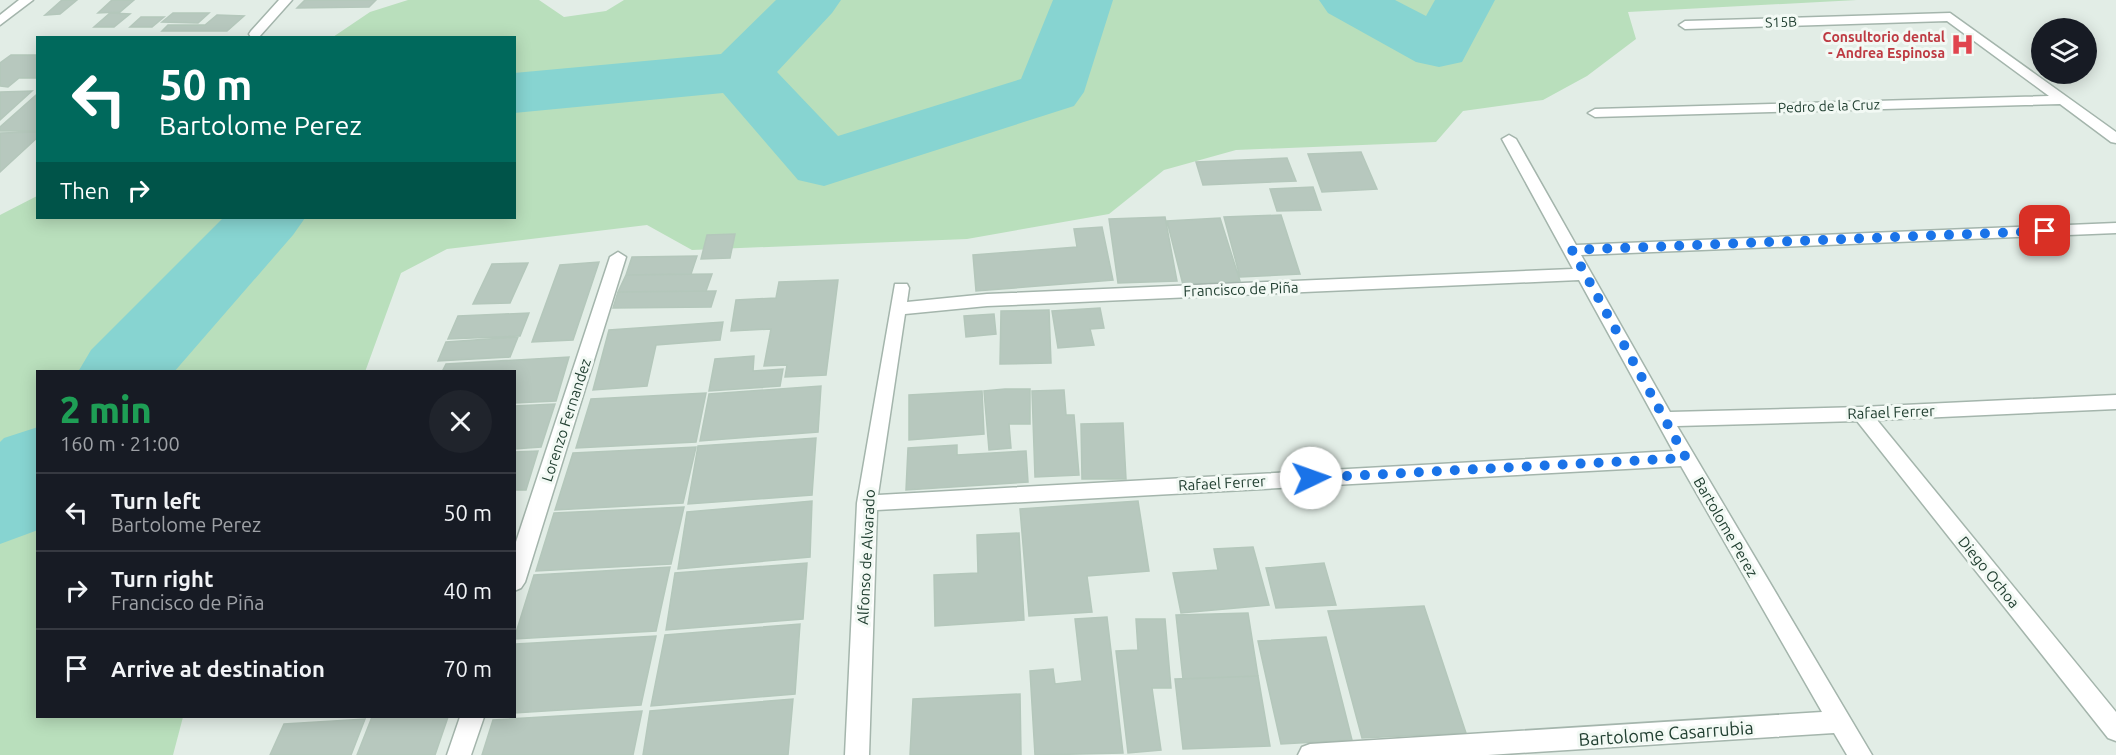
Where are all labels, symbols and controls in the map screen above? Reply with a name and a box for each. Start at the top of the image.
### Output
street label: S15B [1765,13,1797,31]
map controls [2031,18,2097,84]
button: layers [2031,18,2097,84]
place label: Consultorio dental - Andrea Espinosa [1823,29,1945,61]
hospital icon: Consultorio dental - Andrea Espinosa [1950,32,1976,58]
icon: left [60,60,138,138]
text: 50 m [159,61,253,108]
street label: Pedro de la Cruz [1778,96,1880,116]
text: Bartolome Perez [159,110,362,140]
icon: right [122,174,155,207]
text: Then [60,178,110,203]
pin [2019,205,2070,256]
icon: arrive [2028,214,2061,247]
street label: Francisco de Piña [1183,278,1299,300]
street label: Lorenzo Fernandez [538,356,594,484]
text: 2 min [60,389,152,430]
button: close [429,390,492,453]
street label: Rafael Ferrer [1847,402,1935,422]
text: 160 m · 21:00 [60,432,180,455]
position arrow [1279,446,1343,510]
street label: Rafael Ferrer [1178,472,1266,494]
street label: Bartolome Perez [1690,474,1762,580]
text: Turn left [111,488,201,513]
street label: Alfonso de Alvarado [854,489,878,625]
icon: left [60,496,93,529]
text: 50 m [443,500,492,525]
text: Bartolome Perez [111,513,261,536]
street label: Diego Ochoa [1955,533,2023,611]
text: Turn right [111,566,213,591]
icon: right [60,574,93,607]
text: 40 m [443,578,492,603]
text: Francisco de Piña [111,591,265,614]
icon: arrive [60,652,93,685]
text: Arrive at destination [111,656,325,681]
text: 70 m [443,656,492,681]
street label: Bartolome Casarrubia [1578,717,1754,749]

